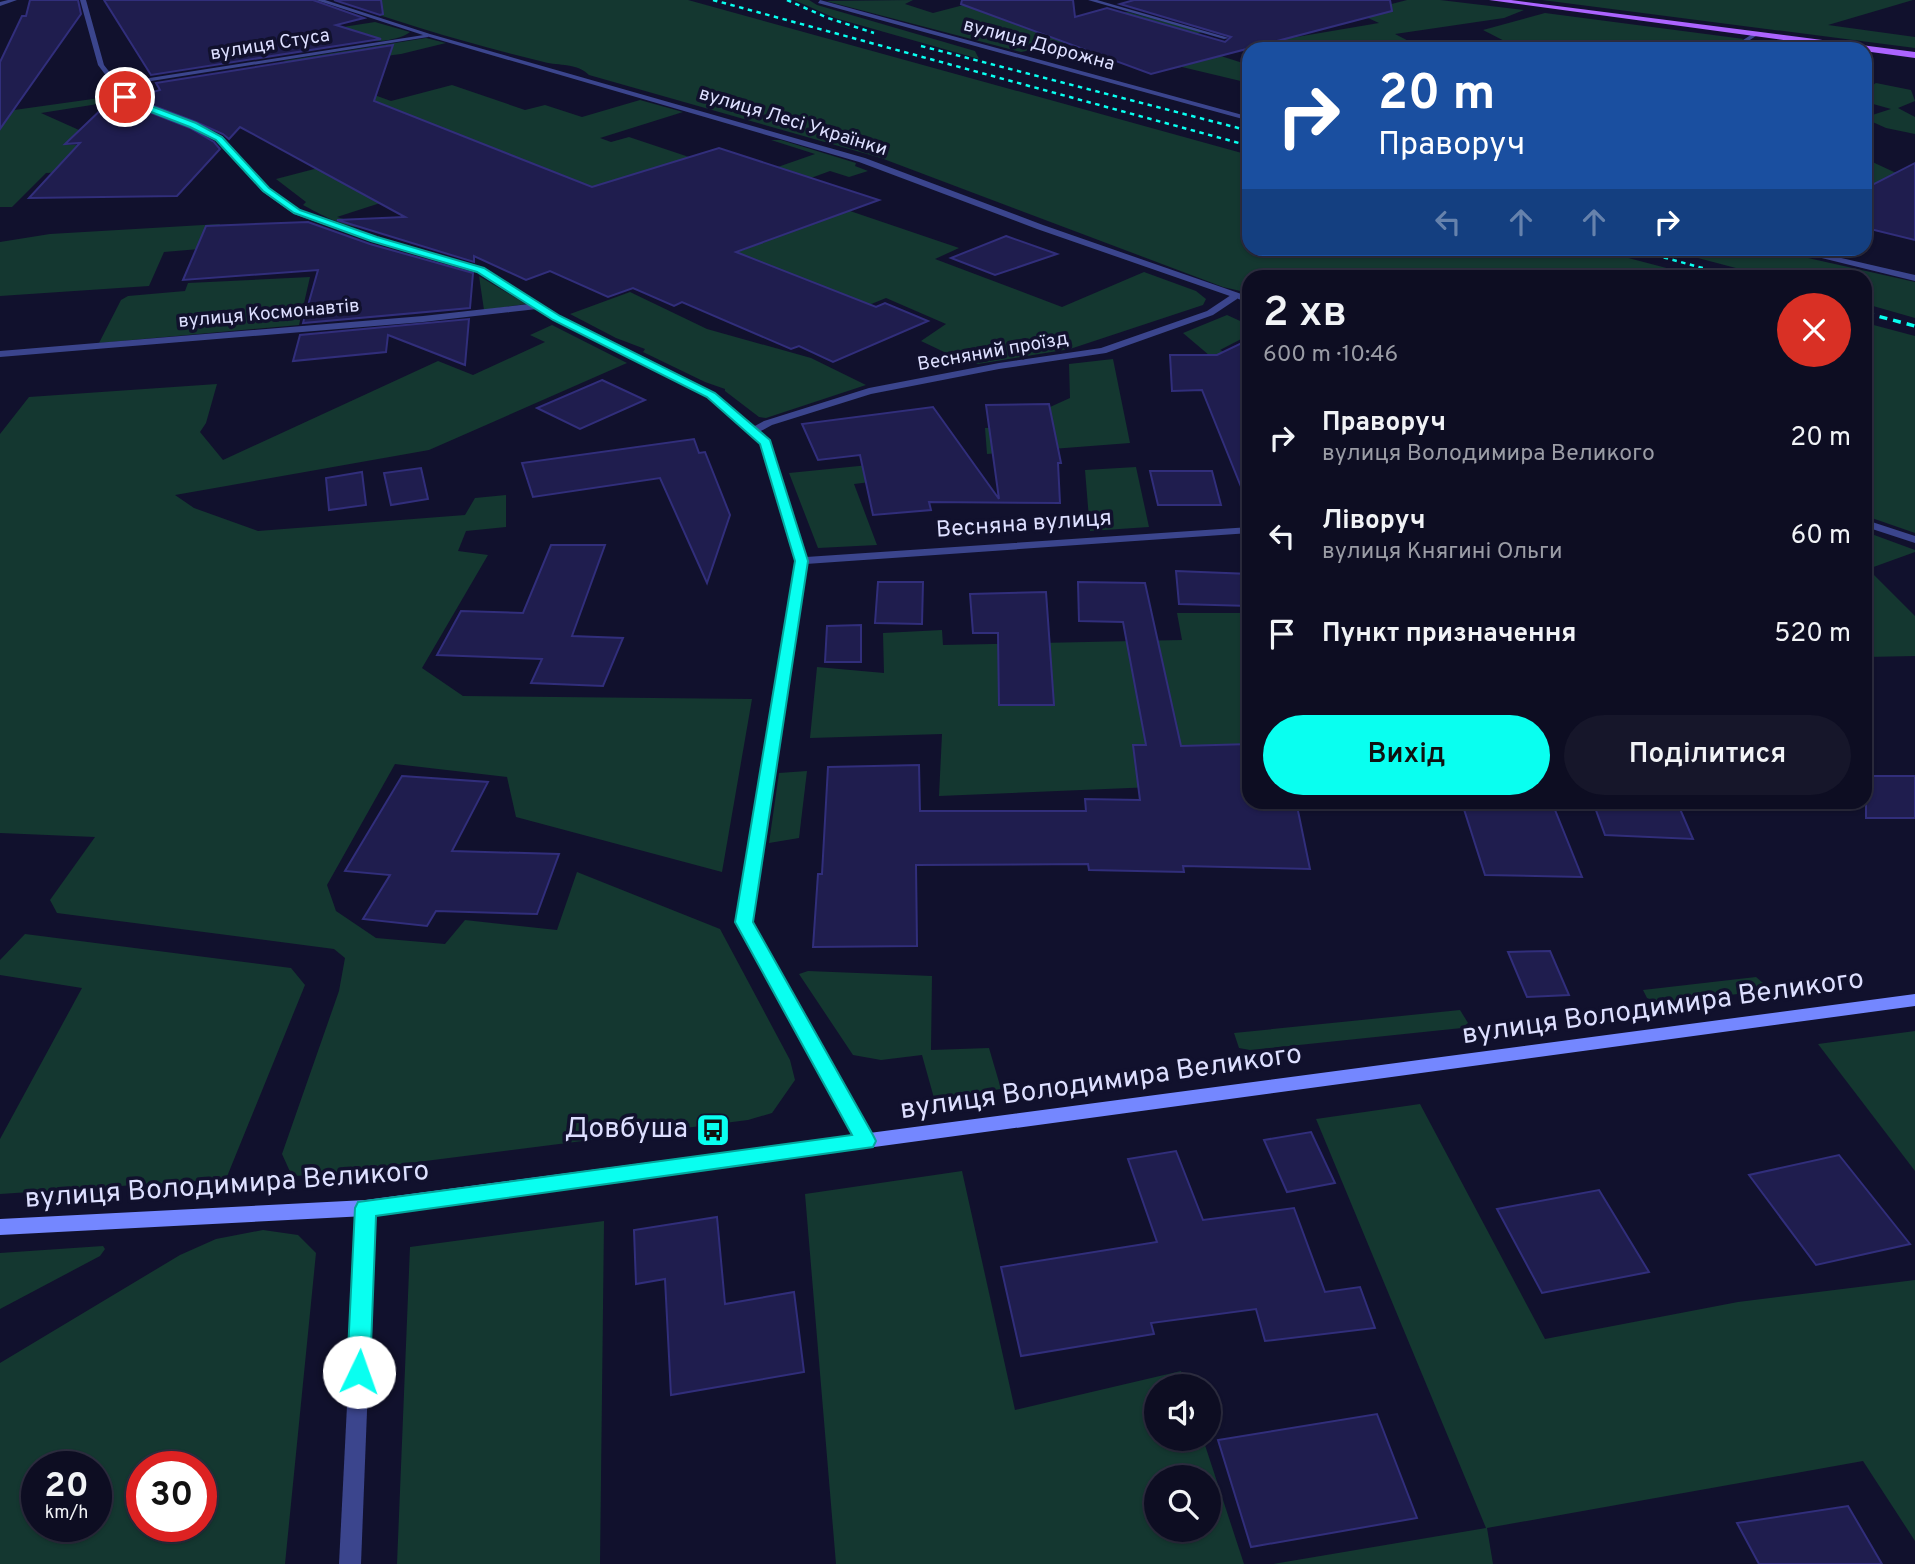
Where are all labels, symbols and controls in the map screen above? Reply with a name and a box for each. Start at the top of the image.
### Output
street label: вулиця Дорожна [961,13,1117,77]
street label: вулиця Стуса [209,24,331,66]
text: 20 m [1378,65,1495,127]
pin [95,67,155,127]
icon: right [1263,70,1354,161]
icon: arrive [106,78,144,116]
street label: вулиця Лесі Українки [696,82,890,162]
text: Праворуч [1378,126,1525,166]
icon: left [1429,203,1467,241]
icon: ahead [1502,203,1540,241]
icon: ahead [1575,203,1613,241]
icon: right [1648,203,1686,241]
text: 2 хв [1263,288,1347,341]
button: close [1777,293,1851,367]
street label: вулиця Космонавтів [177,294,361,334]
street label: Весняний проїзд [916,327,1070,377]
text: 600 m · 10:46 [1263,341,1398,370]
text: Праворуч [1322,407,1446,440]
icon: right [1263,419,1301,457]
text: 20 m [1790,422,1851,455]
text: вулиця Володимира Великого [1322,440,1655,469]
street label: Весняна вулиця [935,504,1113,546]
text: Ліворуч [1322,505,1425,538]
icon: left [1263,517,1301,555]
text: 60 m [1791,520,1851,553]
text: вулиця Княгині Ольги [1322,538,1562,567]
icon: arrive [1263,615,1301,653]
text: Пункт призначення [1322,618,1576,651]
text: 520 m [1774,618,1851,651]
button: Вихід [1263,715,1550,795]
button: Поділитися [1564,715,1851,795]
street label: вулиця Володимира Великого [1460,962,1866,1054]
street label: вулиця Володимира Великого [898,1037,1304,1129]
bus stop icon: Довбуша [694,1111,732,1149]
place label: Довбуша [564,1112,688,1148]
street label: вулиця Володимира Великого [24,1154,430,1218]
position arrow [322,1335,396,1409]
map controls [1144,1374,1221,1542]
button: sound [1144,1374,1221,1451]
speed limit sign: 30 [126,1451,217,1542]
text: 20 [44,1465,89,1509]
button: search [1144,1465,1221,1542]
text: km/h [45,1502,88,1525]

